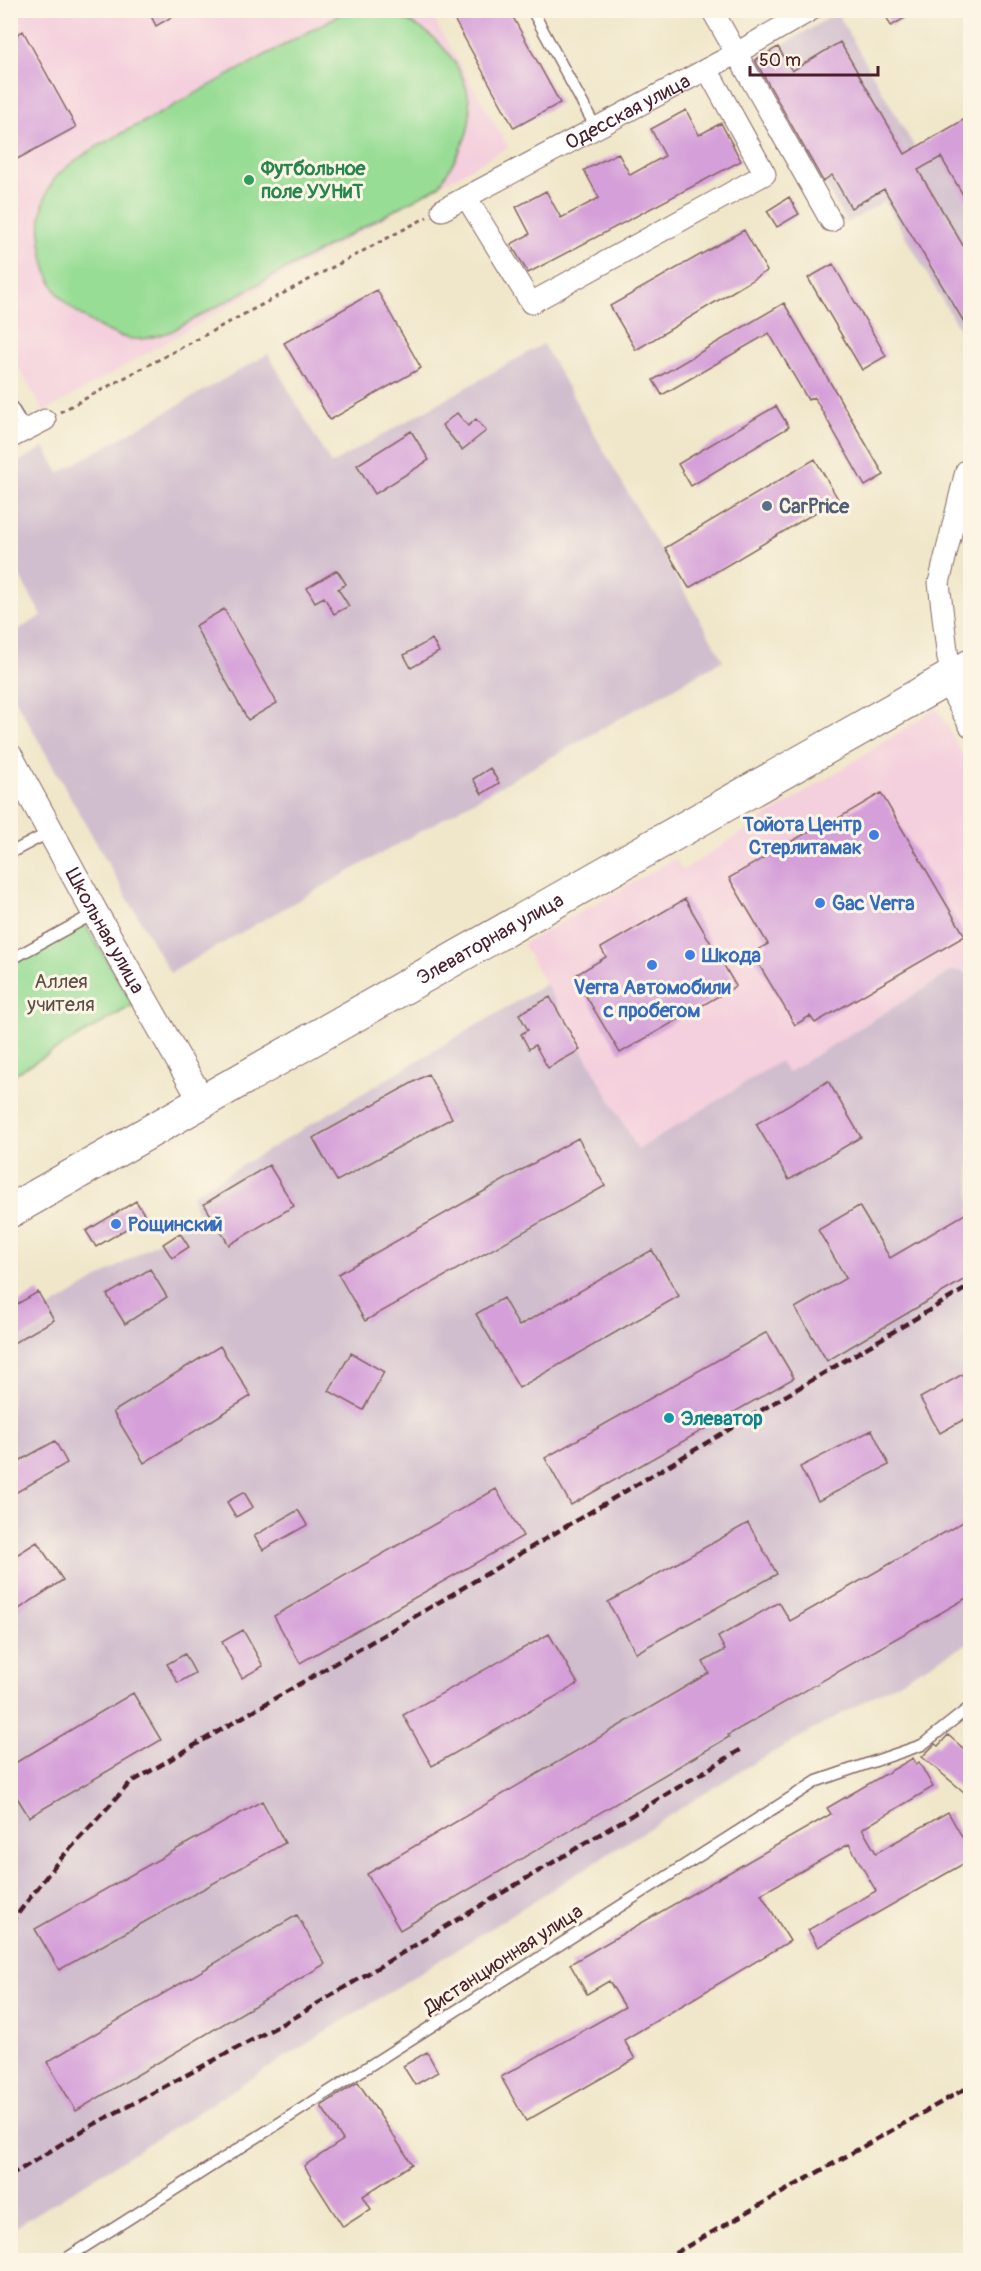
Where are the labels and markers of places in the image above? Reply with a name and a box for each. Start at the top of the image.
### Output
place label: Футбольное поле УУНиТ [260,156,367,204]
marker: Футбольное поле УУНиТ [242,173,256,187]
place label: CarPrice [779,494,850,519]
marker: CarPrice [760,499,774,513]
place label: Тойота Центр Стерлитамак [742,812,863,860]
marker: Тойота Центр Стерлитамак [867,828,881,842]
place label: Gac Verra [832,891,914,916]
marker: Gac Verra [813,896,827,910]
place label: Шкода [701,943,761,968]
marker: Шкода [683,948,697,962]
marker: Verra Автомобили с пробегом [645,958,659,972]
place label: Verra Автомобили с пробегом [573,975,731,1023]
place label: Рощинский [128,1212,223,1237]
marker: Рощинский [109,1217,123,1231]
place label: Элеватор [681,1406,763,1431]
marker: Элеватор [662,1411,676,1425]

